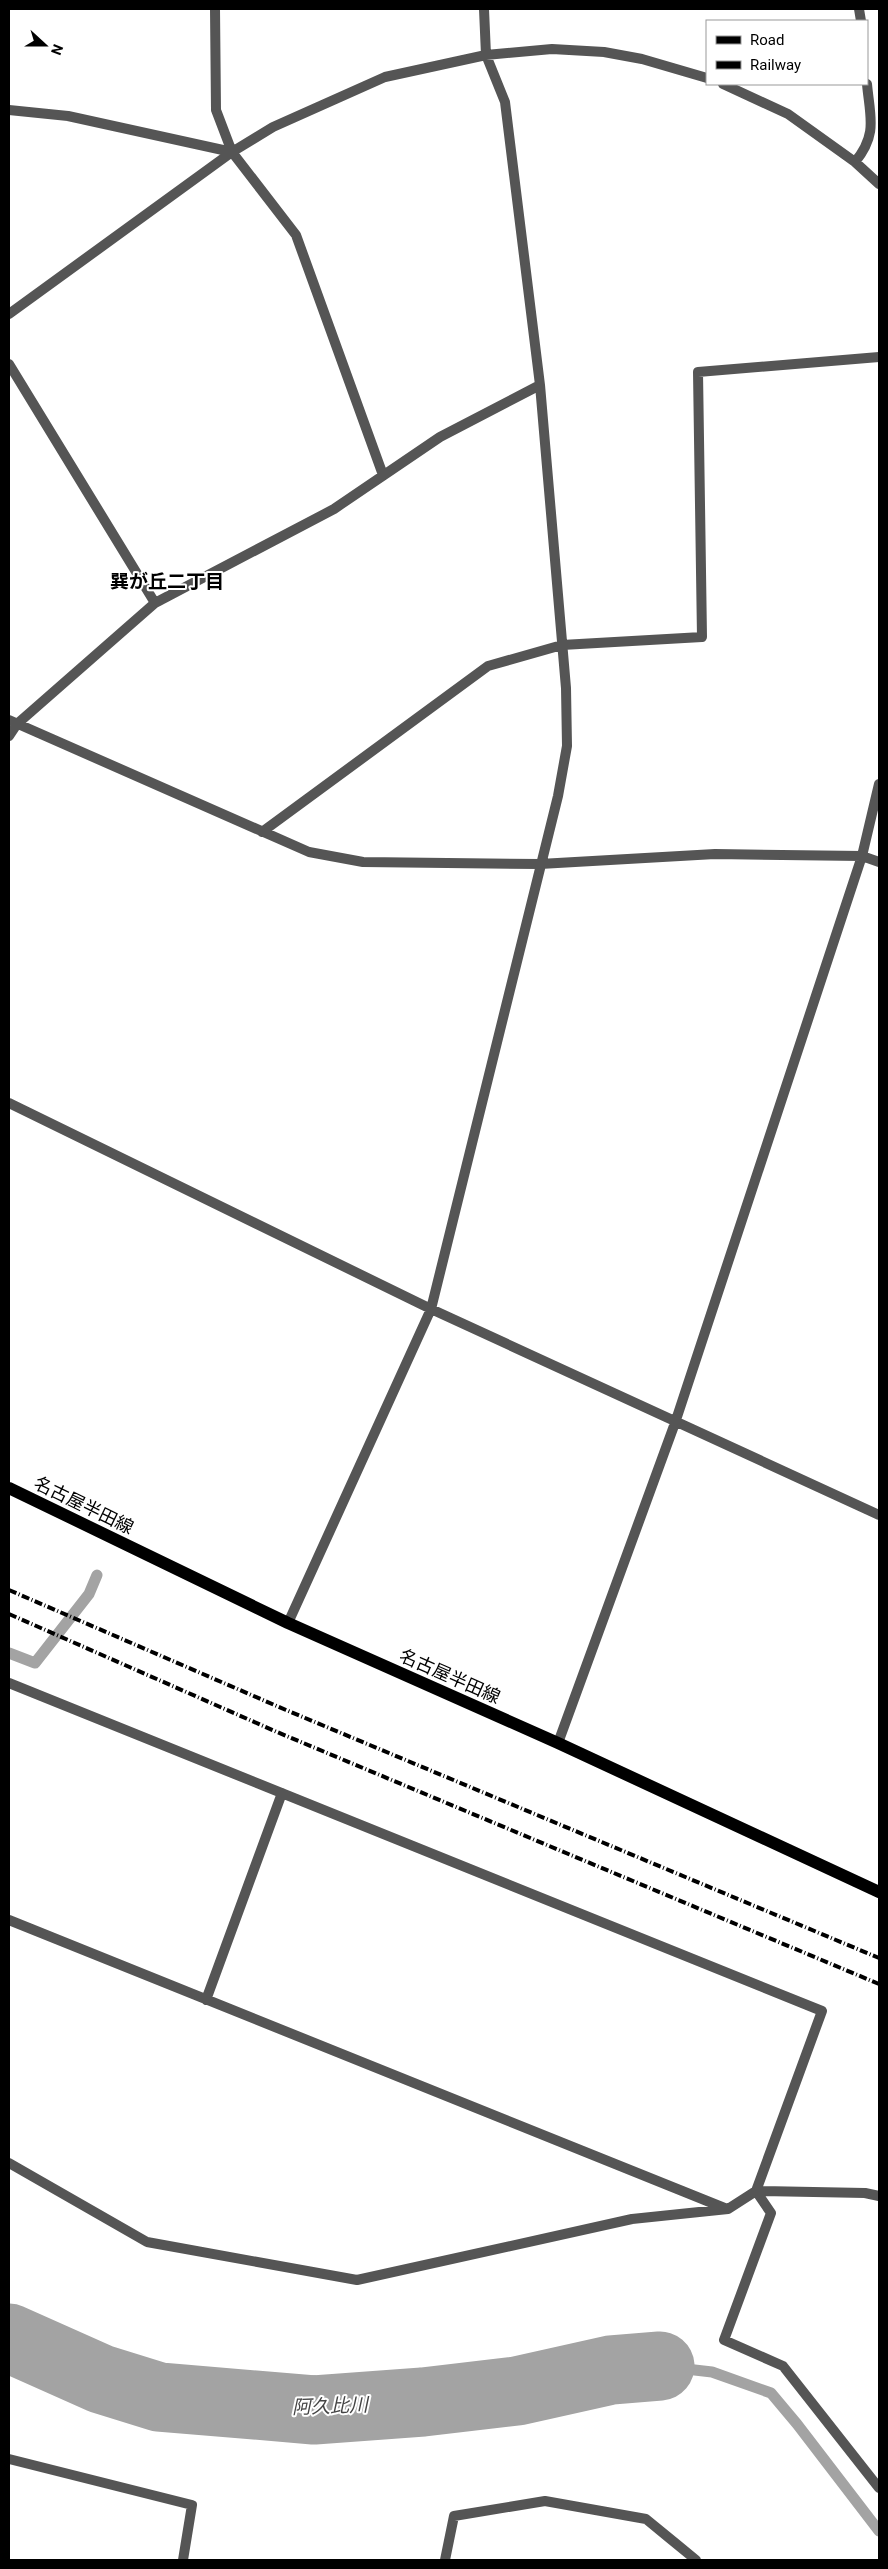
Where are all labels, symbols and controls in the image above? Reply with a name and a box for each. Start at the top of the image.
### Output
north arrow [20,20,70,70]
legend [706,20,868,85]
text: Road [750,31,784,49]
text: N [48,42,66,57]
text: Railway [750,56,801,74]
district label: 巽が丘二丁目 [110,570,224,593]
street label: 名古屋半田線 [31,1472,137,1538]
street label: 名古屋半田線 [396,1644,504,1708]
water label: 阿久比川 [292,2393,370,2419]

